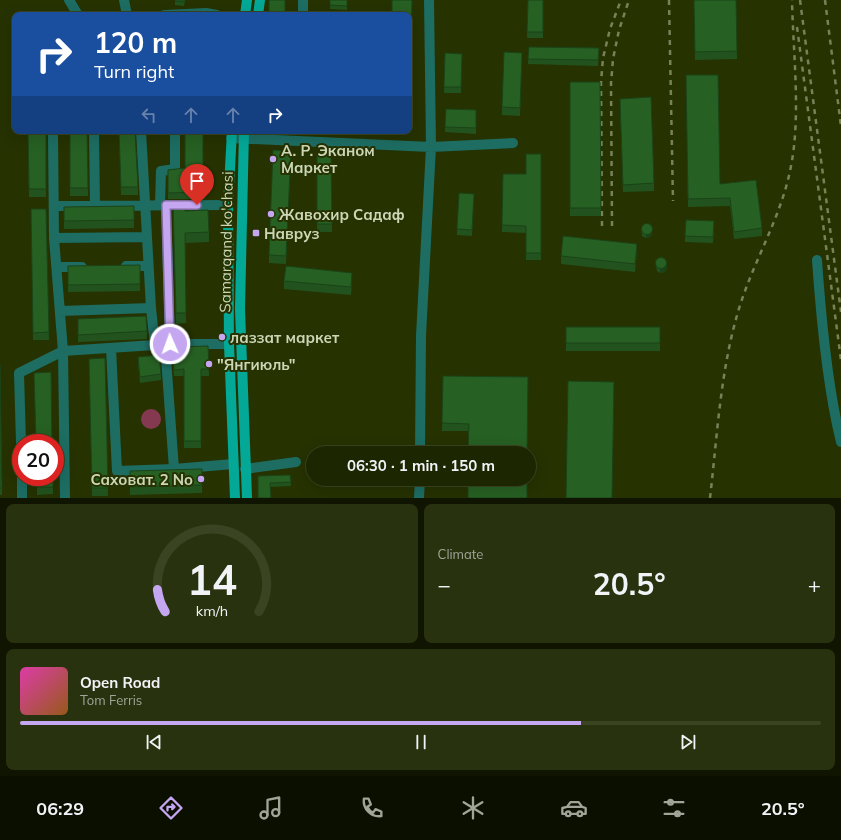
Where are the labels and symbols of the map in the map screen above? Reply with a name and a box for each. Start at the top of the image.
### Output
place label: А. Р. Эканом Маркет [281,141,375,177]
marker: А. Р. Эканом Маркет [268,154,278,164]
pin [180,164,214,205]
street label: Samarqand ko'chasi [215,171,237,313]
place label: Жавохир Садаф [279,205,405,224]
marker: Жавохир Садаф [266,209,276,219]
place label: Навруз [264,224,319,243]
marker: Навруз [251,228,261,238]
position arrow [149,323,191,365]
place label: лаззат маркет [230,328,340,347]
marker: лаззат маркет [217,332,227,342]
place label: "Янгиюль" [217,355,296,374]
marker: "Янгиюль" [204,359,214,369]
speed limit sign: 20 [12,434,64,486]
place label: Саховат. 2 No [90,470,193,489]
marker: Саховат. 2 No [196,474,206,484]

